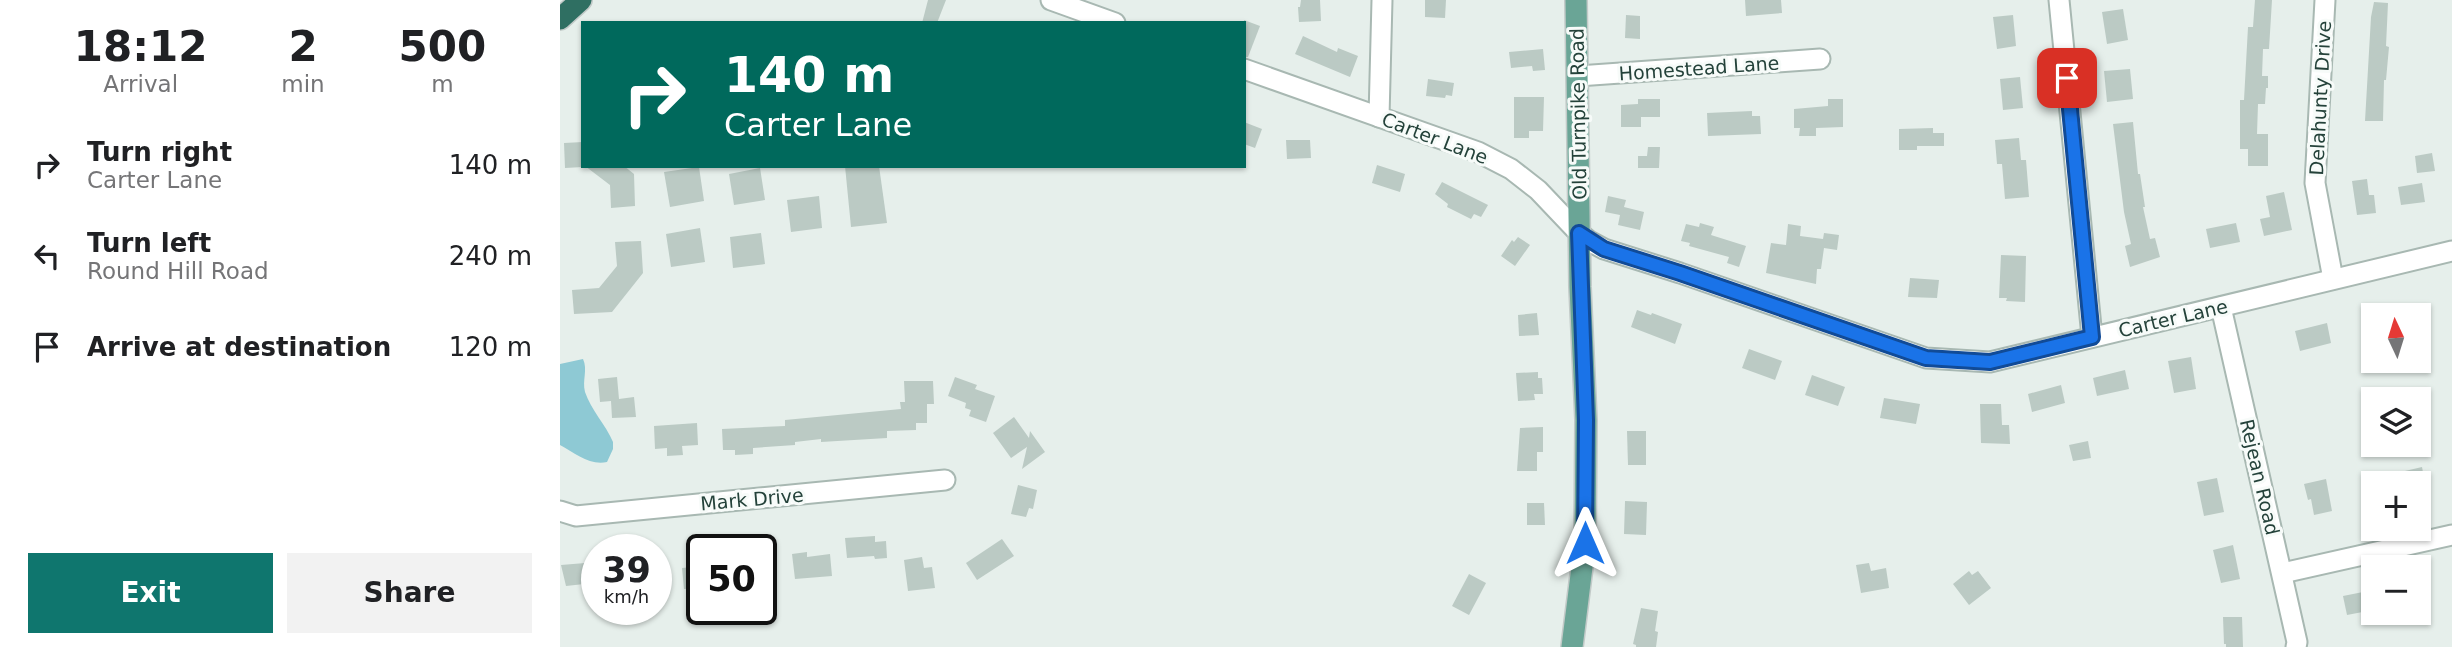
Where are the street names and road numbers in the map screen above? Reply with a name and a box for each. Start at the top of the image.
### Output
street label: Delahunty Drive [2305,20,2335,176]
street label: Old Turnpike Road [1566,28,1590,200]
street label: Homestead Lane [1618,51,1780,85]
street label: Carter Lane [1379,108,1491,168]
street label: Carter Lane [2116,295,2230,341]
street label: Rejean Road [2236,417,2284,537]
street label: Mark Drive [699,484,805,514]

